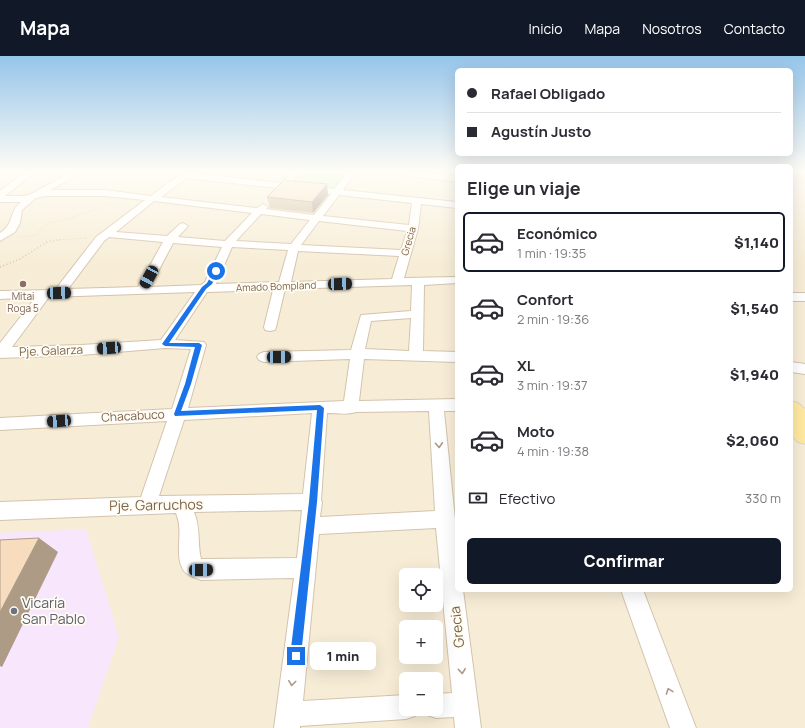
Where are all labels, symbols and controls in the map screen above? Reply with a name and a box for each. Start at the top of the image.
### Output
text: Mapa [20,15,70,41]
text: Inicio [529,19,563,38]
text: Mapa [585,19,620,38]
text: Nosotros [642,19,702,38]
text: Contacto [724,19,785,38]
text: Rafael Obligado [491,83,605,104]
text: Agustín Justo [491,121,591,142]
text: Elige un viaje [467,176,581,200]
text: Económico [517,223,597,244]
icon: car [469,224,505,260]
street label: Grecia [397,225,419,257]
text: $1,140 [734,232,779,253]
text: 1 min · 19:35 [517,244,586,262]
route start [207,262,225,280]
car [138,264,160,290]
street label: Amado Bompland [236,278,316,294]
car [328,278,352,290]
marker: Mitai Roga 5 [18,279,28,289]
car [47,287,71,299]
place label: Mitai Roga 5 [7,289,39,315]
text: Confort [517,289,574,310]
icon: car [469,290,505,326]
text: $1,540 [730,298,779,319]
text: 2 min · 19:36 [517,310,589,328]
street label: Pje. Galarza [19,341,83,360]
car [97,341,121,355]
car [267,351,291,363]
text: XL [517,355,535,376]
icon: car [469,356,505,392]
text: $1,940 [730,364,779,385]
text: 3 min · 19:37 [517,376,587,394]
street label: Chacabuco [101,405,165,426]
car [47,414,71,428]
text: Moto [517,421,554,442]
icon: car [469,422,505,458]
text: $2,060 [726,430,779,451]
one-way arrow [435,442,444,448]
text: 4 min · 19:38 [517,442,589,460]
icon: cash [467,487,489,509]
text: Efectivo [499,488,555,509]
text: 330 m [745,489,781,507]
street label: Pje. Garruchos [109,494,203,515]
button: Confirmar [467,538,781,584]
car [189,564,213,576]
map controls [399,568,443,716]
button: locate [399,568,443,612]
place label: Vicaría San Pablo [22,593,85,628]
street label: Grecia [445,605,468,649]
marker: Vicaría San Pablo [9,606,19,616]
button: + [399,620,443,664]
callout: 1 min [310,642,376,670]
route end [287,647,305,665]
text: 1 min [327,647,359,665]
one-way arrow [457,668,466,674]
button: − [399,672,443,716]
one-way arrow [288,680,297,686]
one-way arrow [666,688,674,695]

